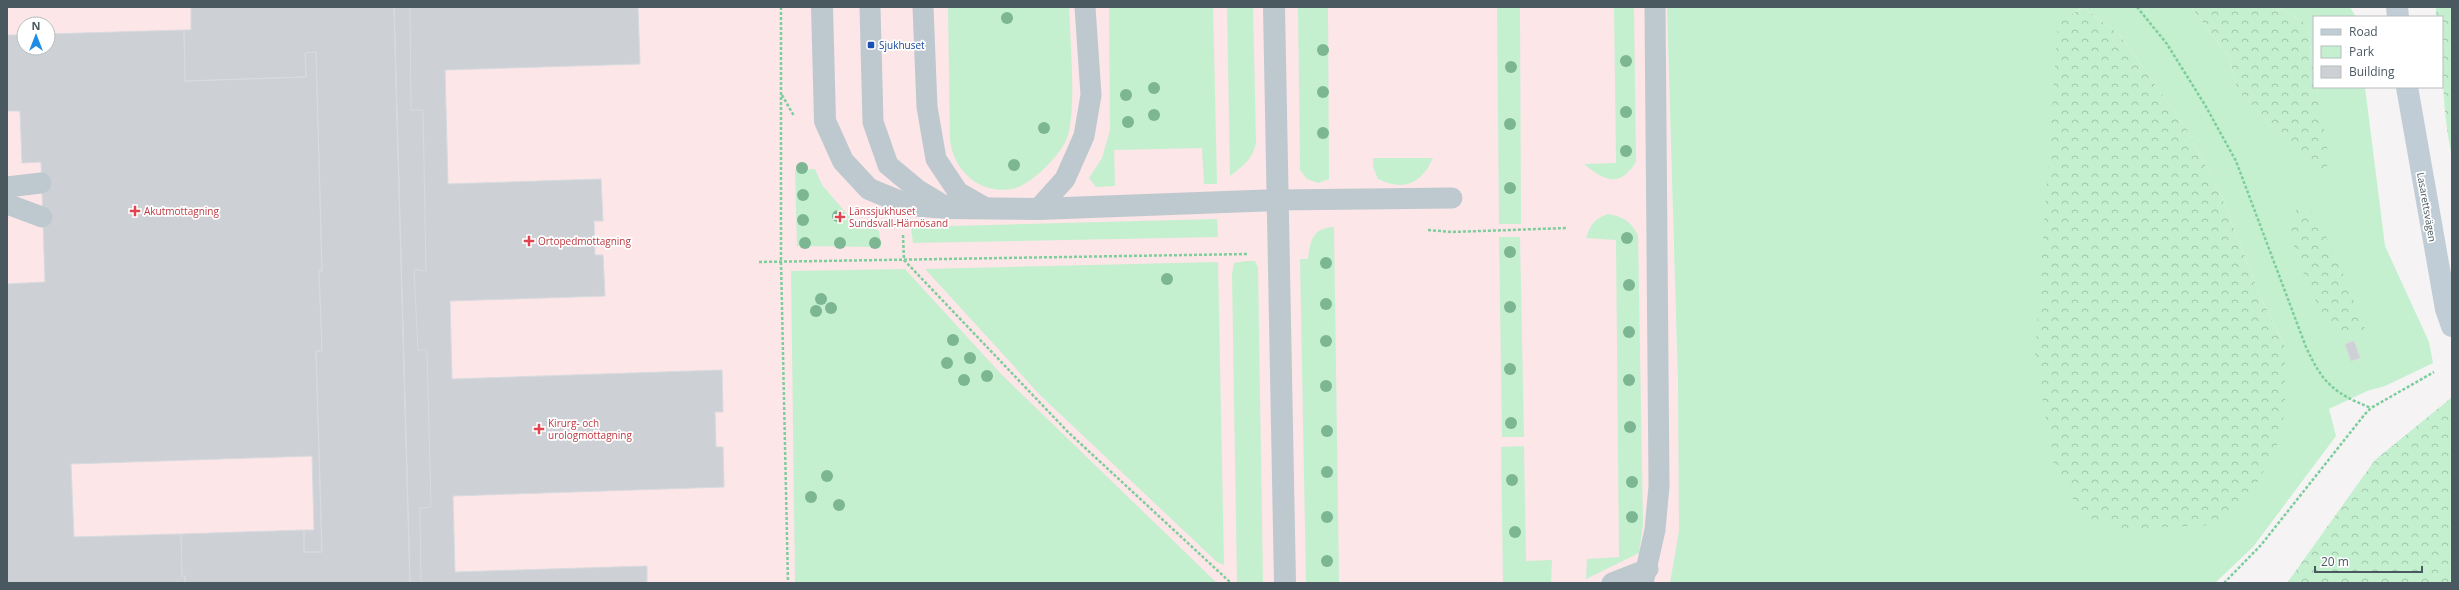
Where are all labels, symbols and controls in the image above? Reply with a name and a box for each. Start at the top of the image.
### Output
north arrow [16,16,56,56]
legend [2313,16,2443,88]
text: N [32,18,40,33]
text: Road [2349,23,2378,40]
place label: Sjukhuset [879,38,925,52]
marker: Sjukhuset [866,40,876,50]
text: Park [2349,43,2375,60]
text: Building [2349,63,2395,80]
street label: Lasarettsvägen [2414,171,2440,243]
place label: Akutmottagning [144,204,219,218]
place label: Länssjukhuset Sundsvall-Härnösand [849,204,948,230]
marker: Akutmottagning [129,205,141,217]
marker: Länssjukhuset Sundsvall-Härnösand [834,211,846,223]
place label: Ortopedmottagning [538,234,631,248]
marker: Ortopedmottagning [523,235,535,247]
place label: Kirurg- och urologmottagning [548,416,632,442]
marker: Kirurg- och urologmottagning [533,423,545,435]
scale bar [2315,548,2422,574]
text: 20 m [2321,553,2349,570]

